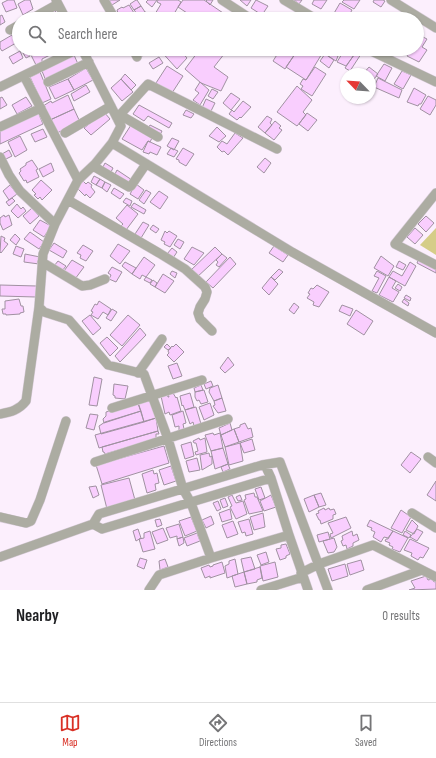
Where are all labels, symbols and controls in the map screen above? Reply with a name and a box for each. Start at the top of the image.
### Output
search box [12,12,424,56]
icon: search [26,23,48,45]
text: Search here [58,25,118,44]
north arrow [340,68,376,104]
text: Nearby [16,606,59,626]
text: 0 results [382,608,420,624]
tab: Map [59,712,81,749]
tab: Directions [199,712,237,749]
tab: Saved [355,712,377,749]

